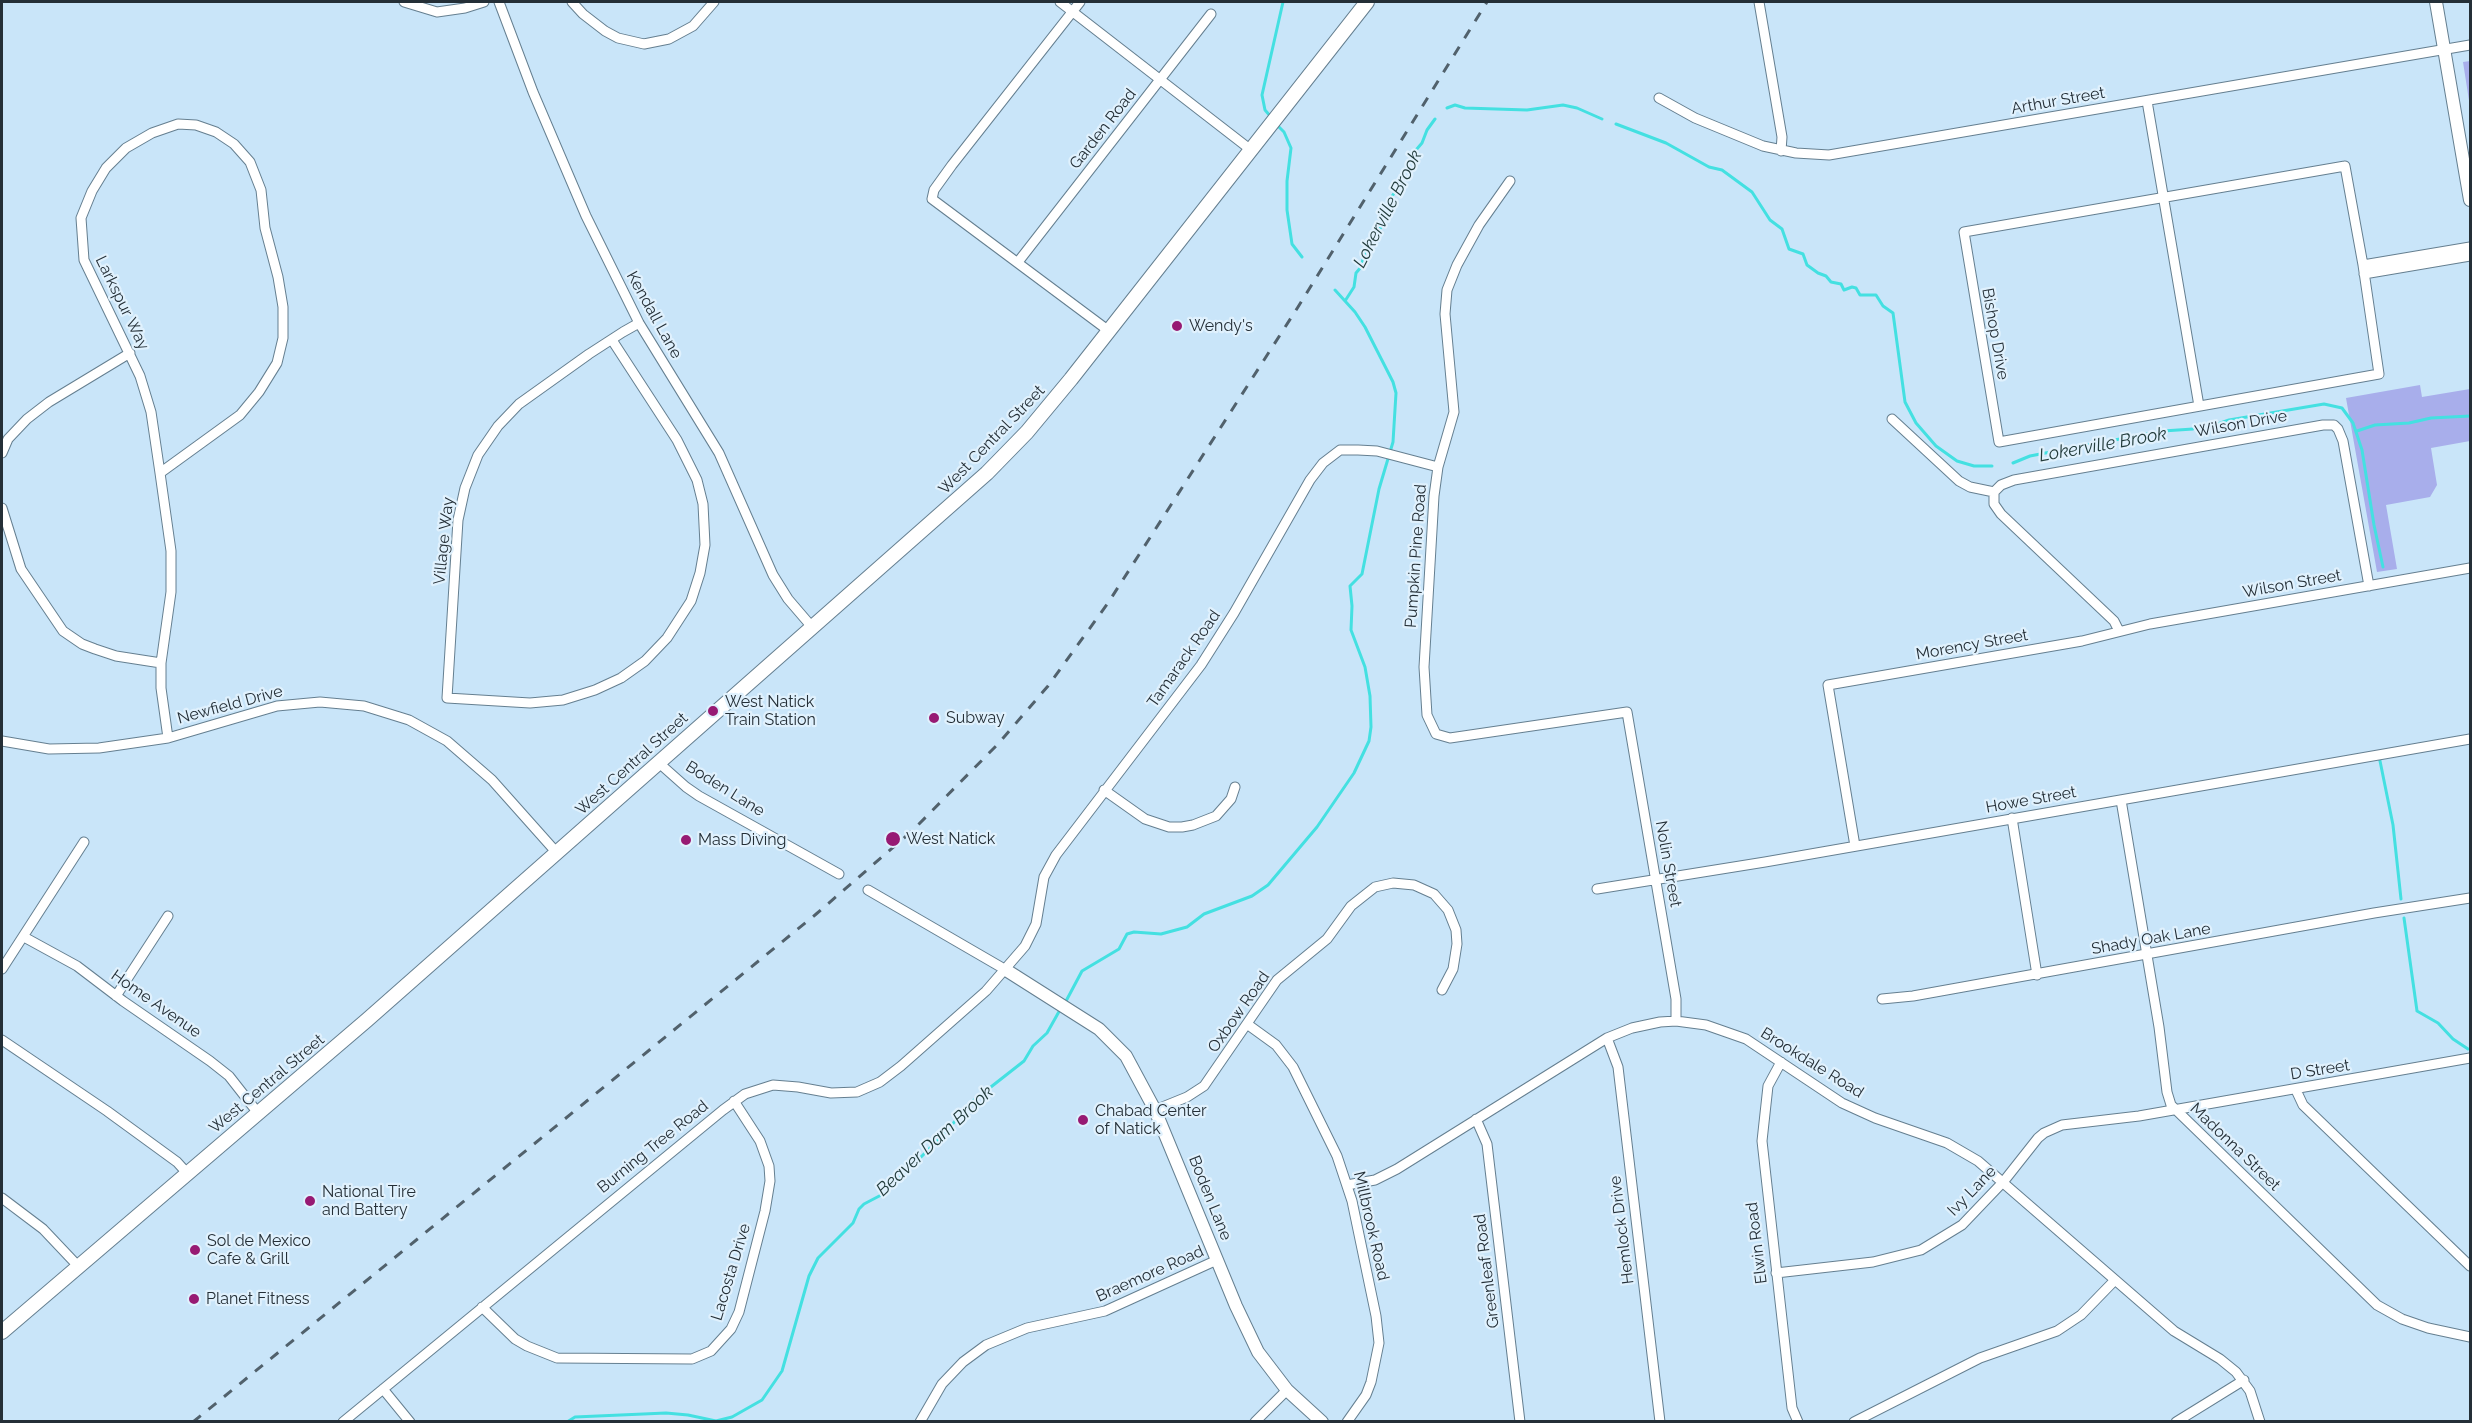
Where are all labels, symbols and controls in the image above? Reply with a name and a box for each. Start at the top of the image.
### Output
street label: Arthur Street [2010,83,2106,119]
street label: Garden Road [1066,85,1140,173]
water label: Lokerville Brook [1349,147,1427,271]
street label: Larkspur Way [91,253,153,353]
street label: Kendall Lane [622,268,686,362]
street label: Bishop Drive [1977,287,2013,381]
place label: Wendy's [1189,316,1253,336]
marker: Wendy's [1170,319,1184,333]
street label: West Central Street [935,381,1049,499]
street label: Wilson Drive [2193,406,2289,442]
water label: Lokerville Brook [2037,423,2169,467]
street label: Pumpkin Pine Road [1401,483,1431,629]
street label: Village Way [430,496,458,586]
street label: Wilson Street [2241,566,2343,602]
street label: Tamarack Road [1143,607,1225,711]
street label: Morency Street [1915,626,2029,664]
street label: Newfield Drive [175,682,285,728]
place label: West Natick Train Station [725,692,816,730]
marker: West Natick Train Station [706,704,720,718]
place label: Subway [946,708,1005,728]
street label: West Central Street [572,709,692,819]
marker: Subway [927,711,941,725]
street label: Boden Lane [682,757,768,821]
street label: Howe Street [1984,783,2078,817]
street label: Nolin Street [1651,819,1685,909]
place label: West Natick [906,829,995,849]
place label: Mass Diving [698,830,786,850]
marker: West Natick [884,830,902,848]
marker: Mass Diving [679,833,693,847]
street label: Shady Oak Lane [2090,919,2212,959]
street label: Home Avenue [107,966,205,1042]
street label: Oxbow Road [1204,968,1274,1056]
street label: Brookdale Road [1757,1024,1867,1102]
street label: West Central Street [206,1030,328,1138]
street label: D Street [2289,1056,2351,1084]
water label: Beaver Dam Brook [872,1081,998,1201]
street label: Burning Tree Road [594,1096,712,1198]
street label: Madonna Street [2186,1099,2284,1195]
place label: Chabad Center of Natick [1095,1101,1206,1139]
marker: Chabad Center of Natick [1076,1113,1090,1127]
street label: Boden Lane [1184,1153,1236,1243]
street label: Ivy Lane [1944,1162,2000,1220]
street label: Millbrook Road [1349,1170,1393,1282]
street label: Hemlock Drive [1606,1175,1638,1285]
place label: National Tire and Battery [322,1182,416,1220]
marker: National Tire and Battery [303,1194,317,1208]
street label: Elwin Road [1742,1201,1772,1285]
street label: Greenleaf Road [1470,1213,1504,1329]
street label: Lacosta Drive [707,1221,755,1323]
place label: Sol de Mexico Cafe & Grill [207,1231,311,1269]
street label: Braemore Road [1093,1242,1207,1306]
marker: Sol de Mexico Cafe & Grill [188,1243,202,1257]
place label: Planet Fitness [206,1289,310,1309]
marker: Planet Fitness [187,1292,201,1306]

